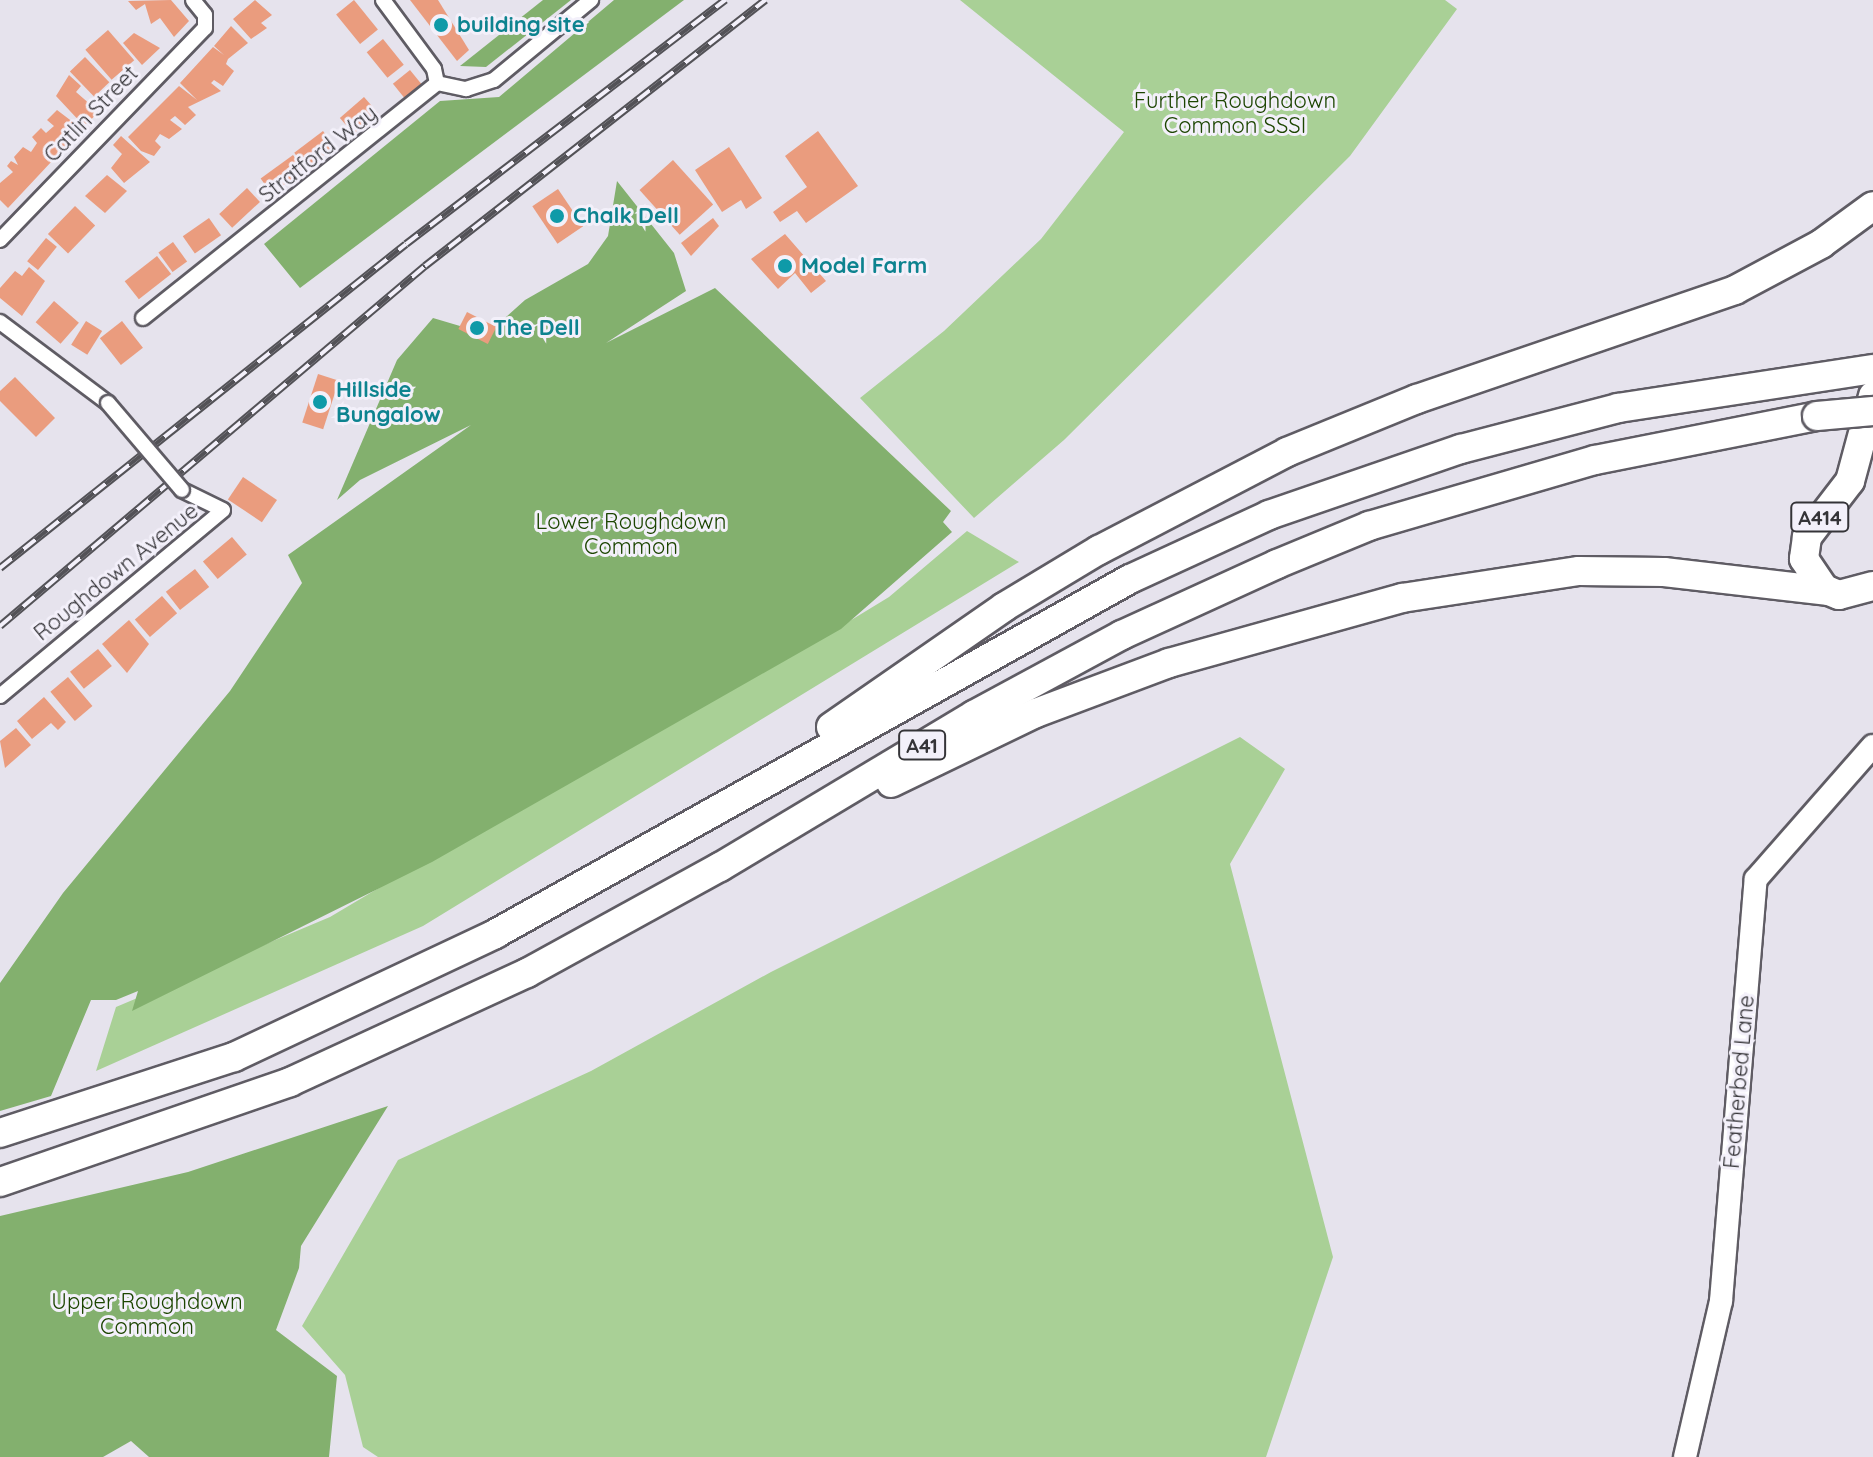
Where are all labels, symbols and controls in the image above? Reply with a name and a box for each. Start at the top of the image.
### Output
place label: building site [457,12,585,38]
marker: building site [432,16,450,34]
street label: Catlin Street [39,60,143,168]
park label: Further Roughdown Common SSSI [1134,87,1336,138]
street label: Stratford Way [254,100,382,208]
place label: Chalk Dell [573,203,679,229]
marker: Chalk Dell [548,207,566,225]
place label: Model Farm [801,253,927,279]
marker: Model Farm [776,257,794,275]
place label: The Dell [493,315,580,341]
marker: The Dell [468,319,486,337]
place label: Hillside Bungalow [336,376,441,428]
marker: Hillside Bungalow [311,393,329,411]
street label: Roughdown Avenue [29,498,203,646]
road number: A414 [1790,501,1850,533]
park label: Lower Roughdown Common [536,508,726,560]
road number: A41 [898,729,946,761]
street label: Featherbed Lane [1718,994,1760,1170]
park label: Upper Roughdown Common [51,1288,243,1340]

